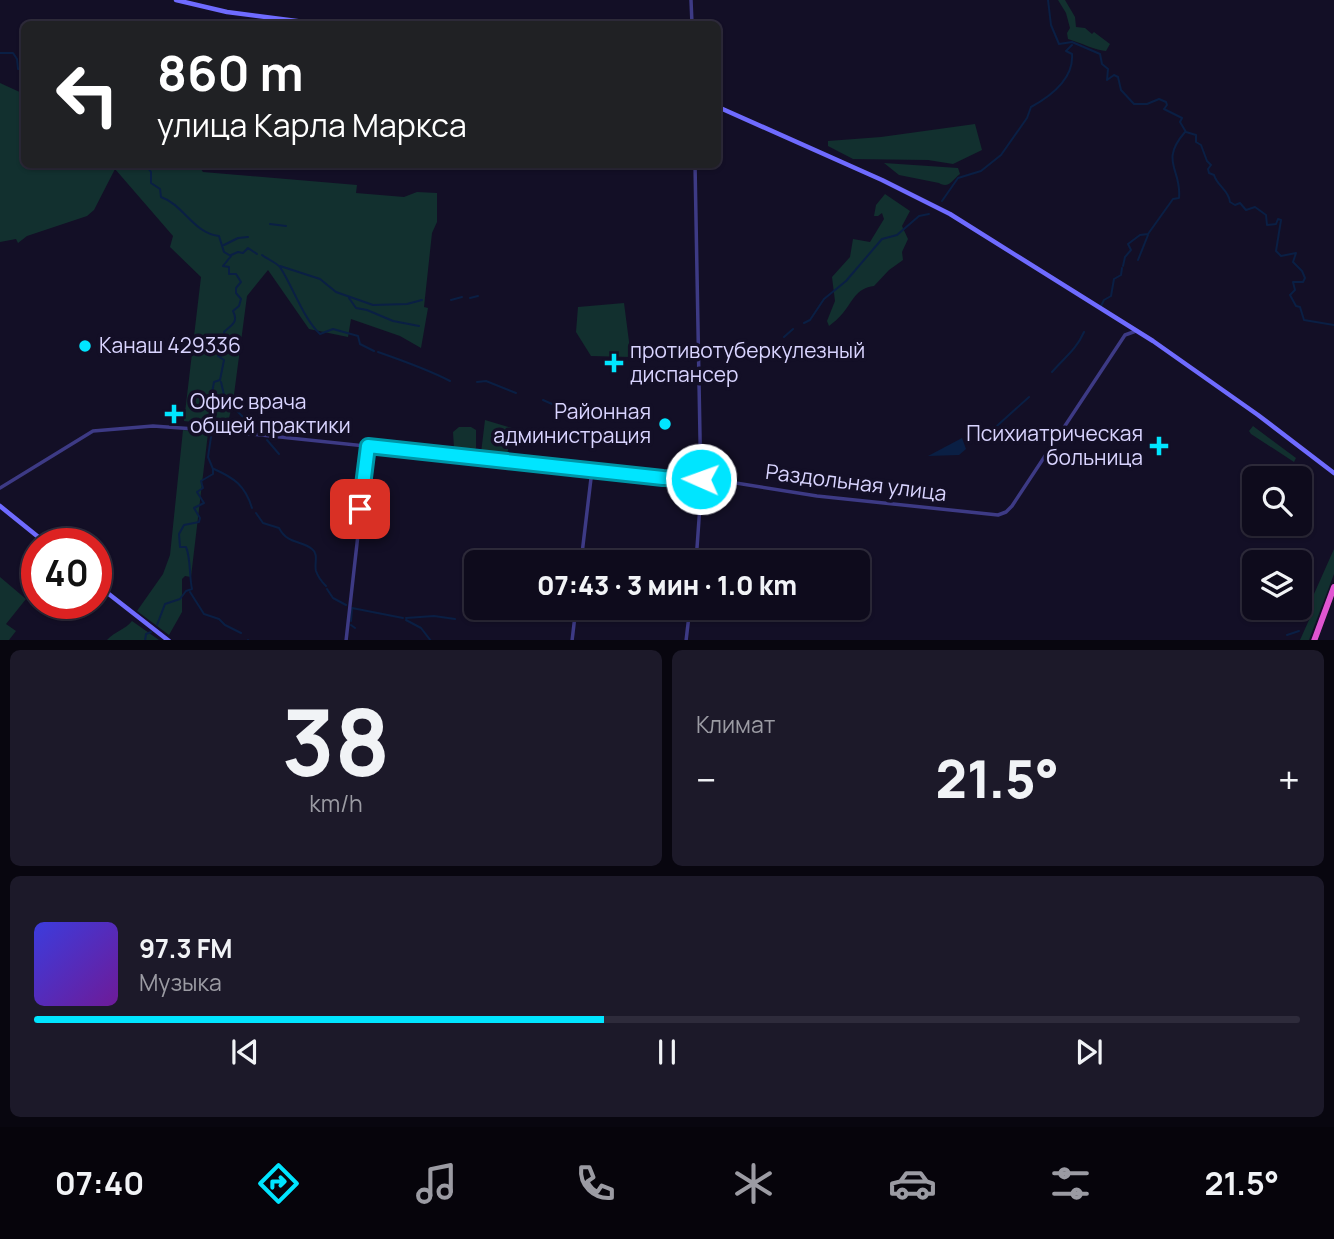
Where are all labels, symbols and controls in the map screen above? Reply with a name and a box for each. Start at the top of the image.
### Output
text: 860 m [157,39,304,106]
icon: left [42,49,133,140]
text: улица Карла Маркса [157,103,467,147]
place label: Канаш 429336 [99,331,241,359]
place label: противотуберкулезный диспансер [630,336,865,388]
marker: Канаш 429336 [77,338,93,354]
marker: противотуберкулезный диспансер [604,353,624,373]
place label: Офис врача общей практики [190,387,351,439]
place label: Районная администрация [493,397,651,449]
marker: Офис врача общей практики [164,404,184,424]
marker: Районная администрация [657,416,673,432]
place label: Психиатрическая больница [966,419,1143,471]
marker: Психиатрическая больница [1149,436,1169,456]
position arrow [664,442,738,516]
street label: Раздольная улица [764,457,948,507]
map controls [1242,466,1312,620]
button: search [1242,466,1312,536]
pin [330,479,390,539]
icon: arrive [341,490,379,528]
speed limit sign: 40 [21,528,112,619]
button: layers [1242,550,1312,620]
text: 07:43 · 3 мин · 1.0 km [537,567,797,603]
text: 38 [282,679,390,803]
text: Климат [696,708,775,740]
text: 21.5° [936,743,1059,814]
text: − [696,753,717,805]
text: + [1278,753,1300,805]
text: km/h [309,787,363,819]
text: 97.3 FM [139,930,233,966]
text: Музыка [139,966,222,998]
icon: previous [226,1033,264,1071]
icon: pause [648,1033,686,1071]
icon: next [1070,1033,1108,1071]
icon: directions [254,1159,303,1208]
icon: music [412,1159,461,1208]
icon: phone [571,1159,620,1208]
icon: climate [729,1159,778,1208]
icon: car [888,1159,937,1208]
icon: filters [1046,1159,1095,1208]
text: 07:40 [55,1161,144,1205]
text: 21.5° [1205,1161,1279,1205]

